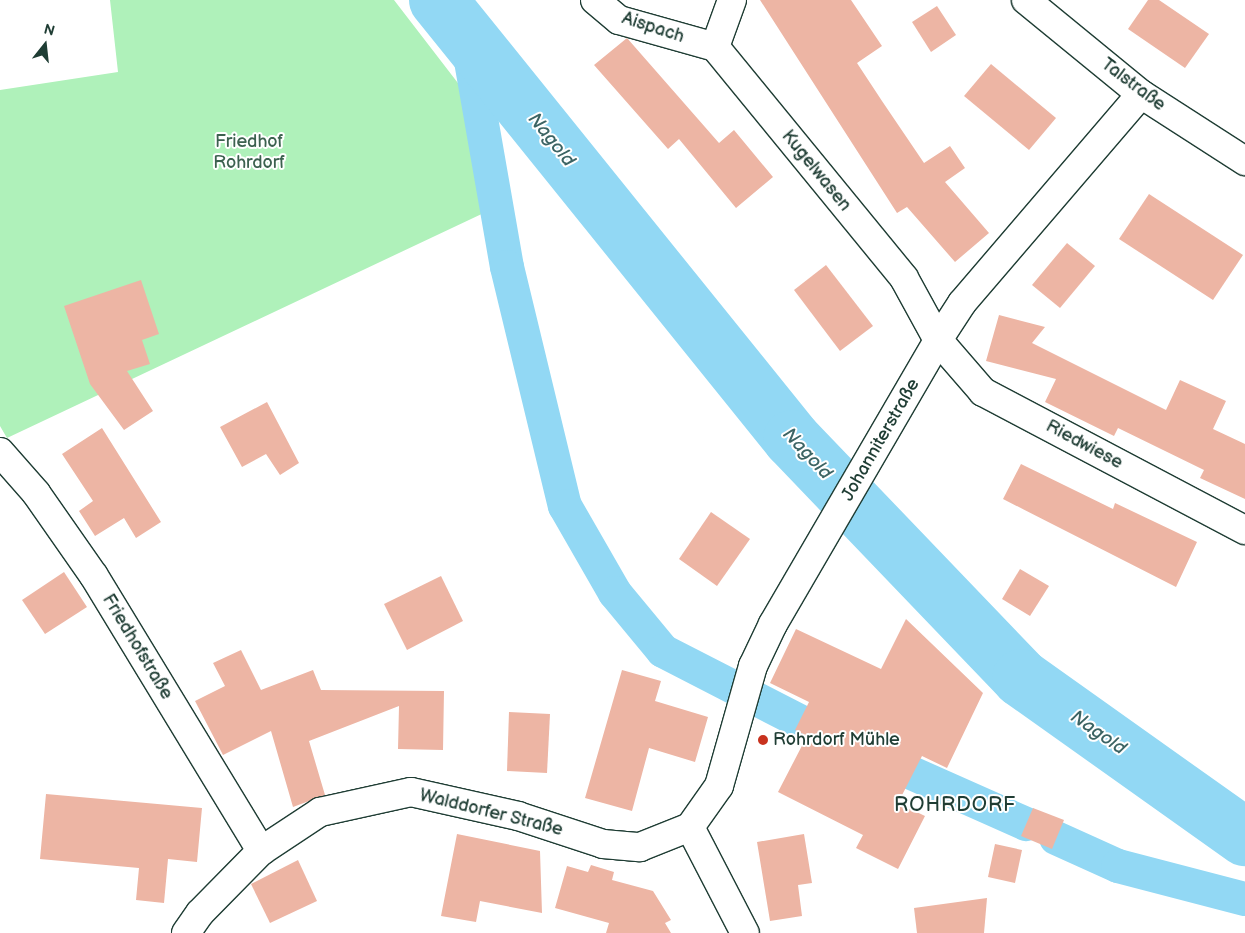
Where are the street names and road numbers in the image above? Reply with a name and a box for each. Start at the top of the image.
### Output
street label: Aispach [619,8,687,48]
street label: Talstraße [1097,54,1169,116]
street label: Kugelwasen [777,126,855,216]
street label: Johanniterstraße [837,375,925,505]
street label: Riedwiese [1042,416,1126,474]
street label: Friedhofstraße [97,590,177,704]
street label: Walddorfer Straße [417,785,565,841]

